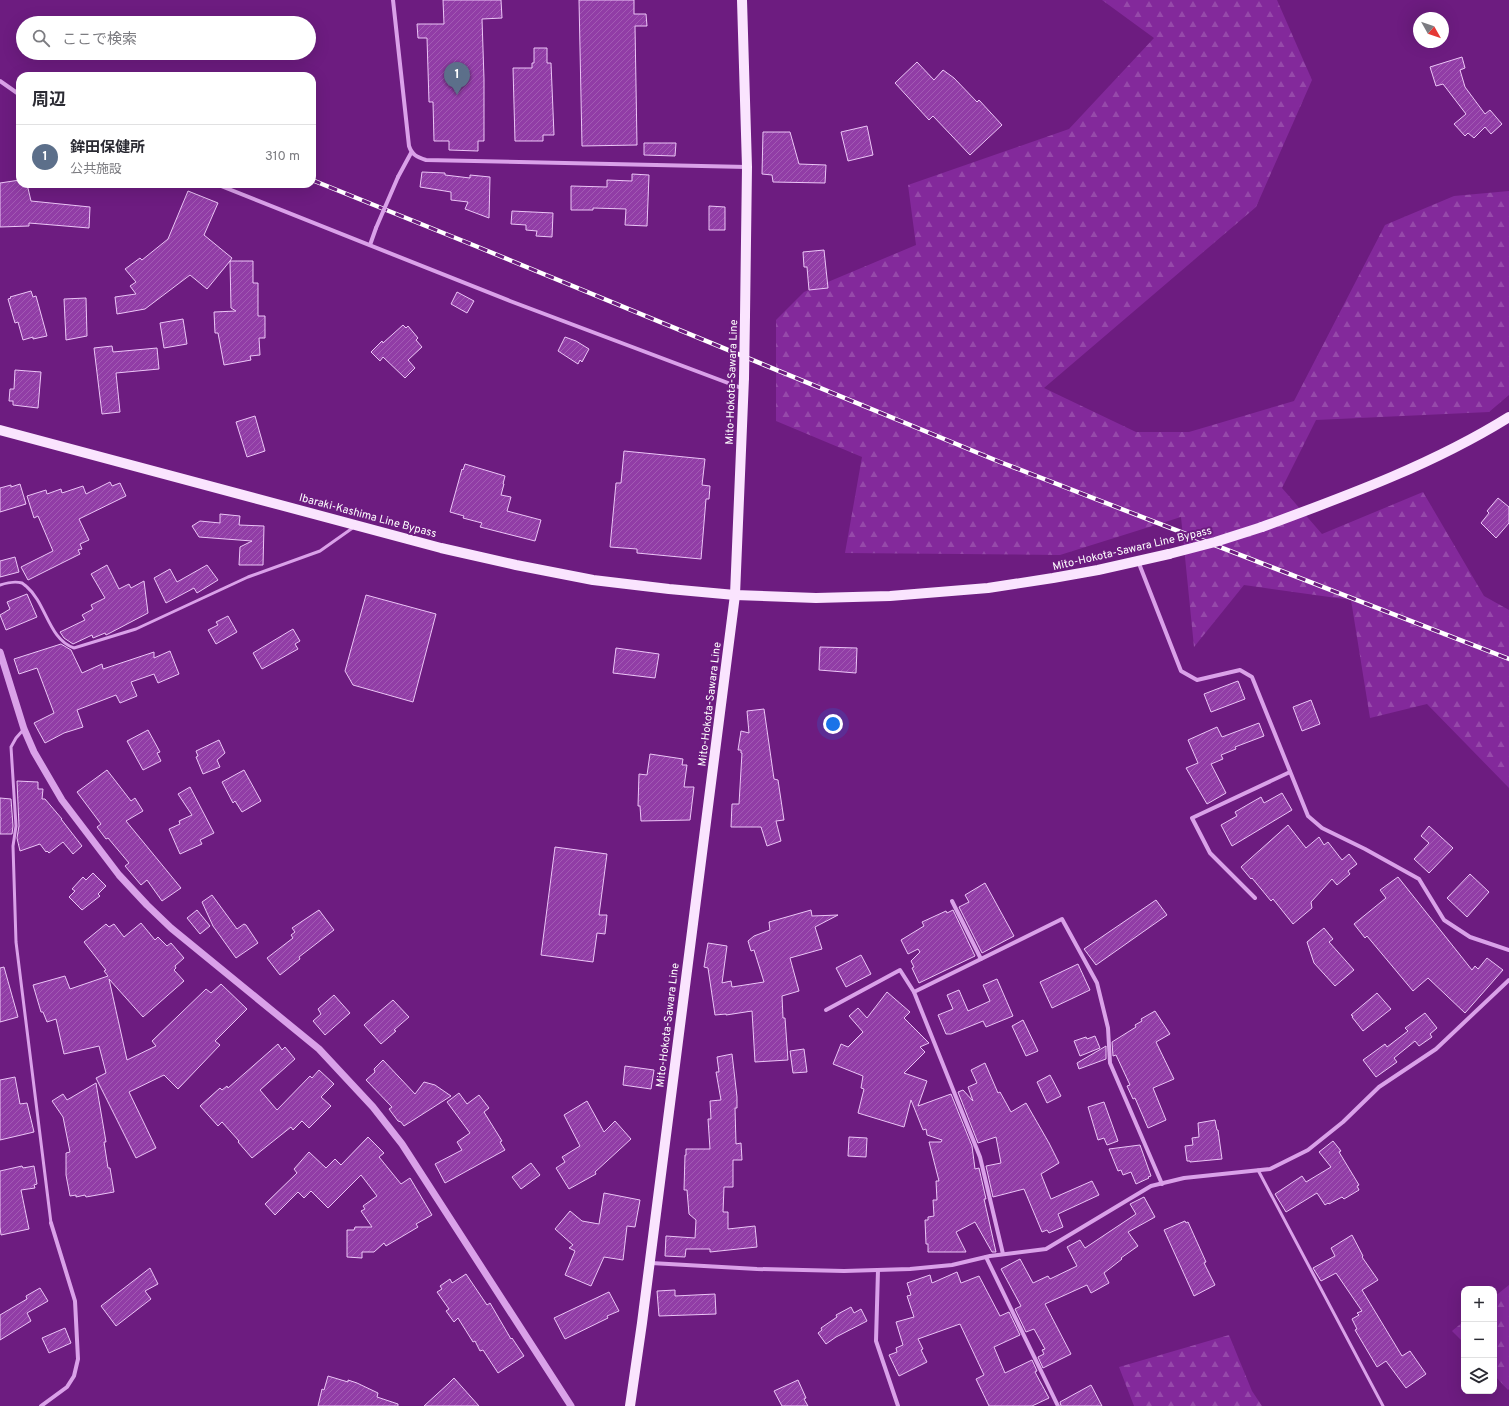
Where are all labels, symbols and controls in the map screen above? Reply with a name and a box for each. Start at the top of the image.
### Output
north arrow [1413,12,1449,48]
search box [16,16,316,60]
icon: search [30,27,52,49]
text: ここで検索 [62,31,137,50]
pin: 1 [444,62,470,95]
text: 周辺 [32,90,66,112]
text: 鉾田保健所 [70,139,145,158]
text: 1 [42,149,48,165]
text: 310 m [265,149,300,165]
text: 公共施設 [70,162,122,178]
street label: Mito-Hokota-Sawara Line [723,319,741,445]
street label: Ibaraki-Kashima Line Bypass [297,491,438,541]
street label: Mito-Hokota-Sawara Line Bypass [1051,524,1213,574]
street label: Mito-Hokota-Sawara Line [695,641,725,767]
your location [823,714,843,734]
street label: Mito-Hokota-Sawara Line [653,962,683,1088]
map controls [1461,1286,1497,1394]
button: + [1461,1286,1497,1322]
button: − [1461,1322,1497,1358]
button: layers [1461,1358,1497,1394]

